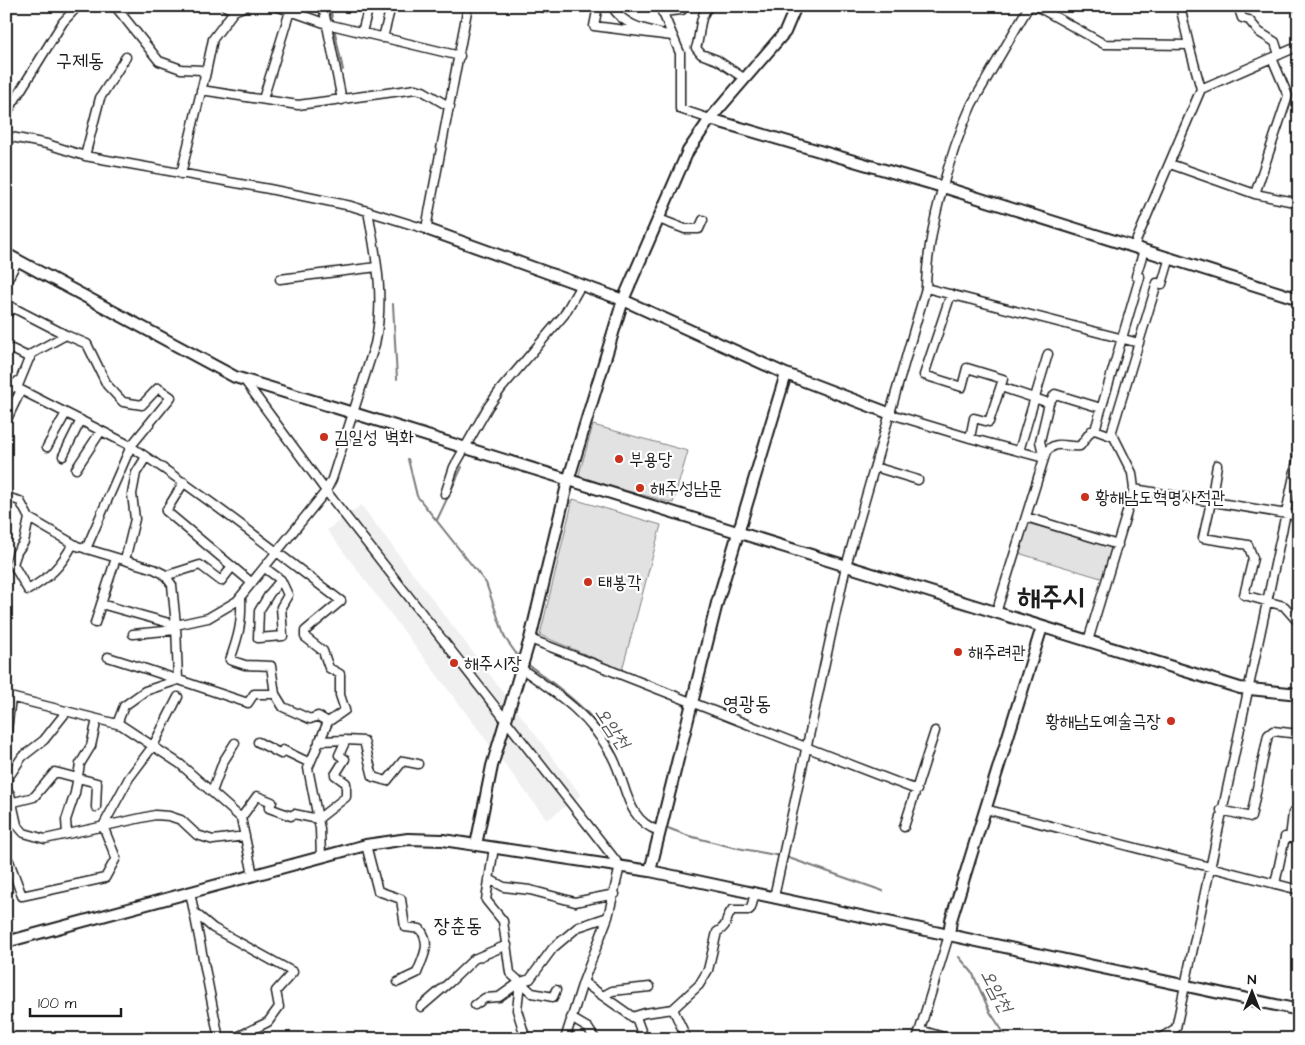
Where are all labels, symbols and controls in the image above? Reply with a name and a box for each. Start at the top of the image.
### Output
district label: 구제동 [56,47,104,75]
place label: 김일성 벽화 [334,425,414,450]
marker: 김일성 벽화 [318,431,330,443]
place label: 부용당 [629,447,673,472]
marker: 부용당 [613,453,625,465]
place label: 해주성남문 [650,476,722,501]
marker: 해주성남문 [634,482,646,494]
place label: 황해남도혁명사적관 [1095,485,1225,510]
marker: 황해남도혁명사적관 [1079,491,1091,503]
place label: 태봉각 [598,570,642,595]
marker: 태봉각 [582,576,594,588]
district label: 해주시 [1017,578,1085,617]
place label: 해주려관 [968,640,1026,665]
marker: 해주려관 [952,646,964,658]
place label: 해주시장 [464,651,522,676]
marker: 해주시장 [448,657,460,669]
district label: 영광동 [723,690,771,718]
water label: 오암천 [588,701,637,756]
place label: 황해남도예술극장 [1045,709,1161,734]
marker: 황해남도예술극장 [1165,715,1177,727]
district label: 장춘동 [434,912,482,940]
water label: 오암천 [973,964,1019,1019]
north arrow [1228,968,1278,1018]
text: N [1248,970,1257,990]
scale bar [30,985,121,1017]
text: 100 m [38,993,77,1014]

